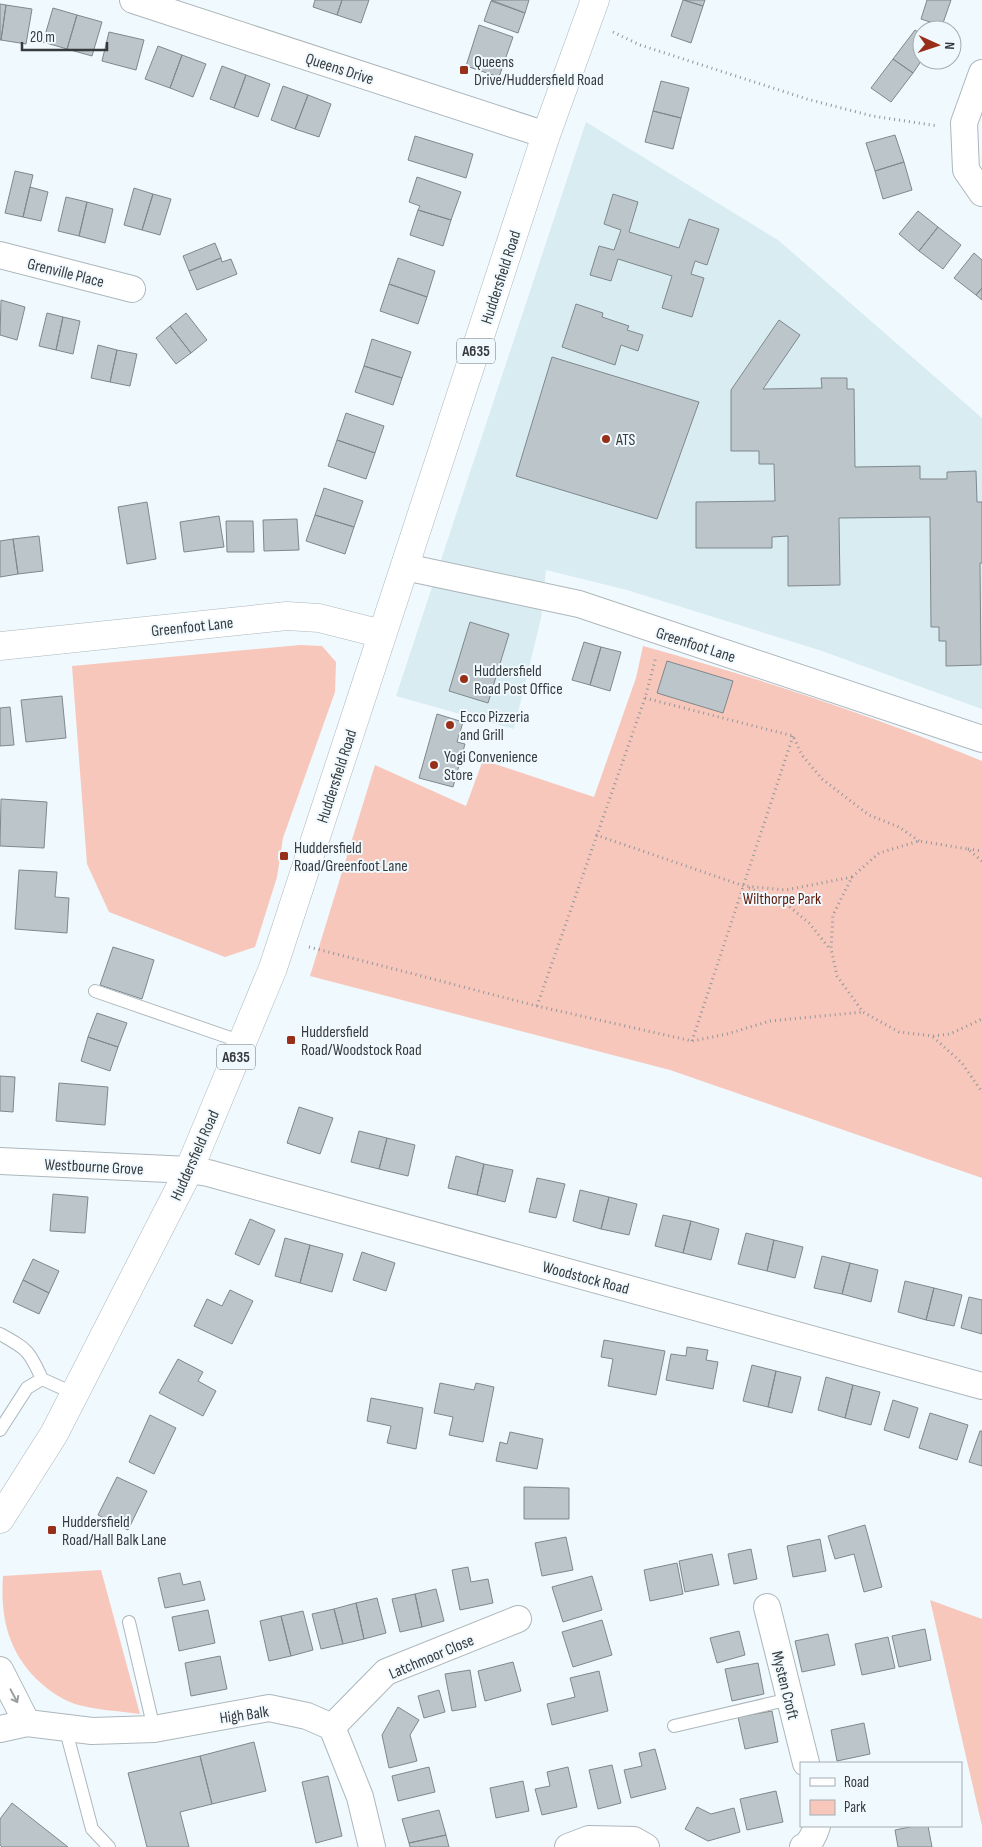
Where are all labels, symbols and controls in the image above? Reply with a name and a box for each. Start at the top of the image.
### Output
scale bar [22,20,108,52]
north arrow [912,20,962,70]
text: 20 m [30,28,55,47]
text: N [941,41,958,50]
street label: Queens Drive [303,49,376,89]
place label: Queens Drive/Huddersfield Road [474,53,604,90]
marker: Queens Drive/Huddersfield Road [458,64,470,76]
street label: Huddersfield Road [477,228,525,327]
street label: Grenville Place [25,255,106,292]
road number: A635 [457,338,495,364]
place label: ATS [615,431,636,450]
marker: ATS [600,433,612,445]
street label: Greenfoot Lane [150,614,234,641]
street label: Greenfoot Lane [653,624,738,667]
place label: Huddersfield Road Post Office [474,662,563,699]
marker: Huddersfield Road Post Office [458,673,470,685]
place label: Ecco Pizzeria and Grill [460,708,530,745]
marker: Ecco Pizzeria and Grill [444,719,456,731]
street label: Huddersfield Road [313,727,361,826]
place label: Yogi Convenience Store [444,748,538,785]
marker: Yogi Convenience Store [428,759,440,771]
place label: Huddersfield Road/Greenfoot Lane [294,839,408,876]
marker: Huddersfield Road/Greenfoot Lane [278,850,290,862]
park label: Wilthorpe Park [743,890,821,909]
place label: Huddersfield Road/Woodstock Road [301,1023,422,1060]
marker: Huddersfield Road/Woodstock Road [285,1034,297,1046]
road number: A635 [217,1044,255,1070]
street label: Huddersfield Road [167,1107,224,1204]
street label: Westbourne Grove [44,1155,144,1180]
street label: Woodstock Road [540,1258,631,1299]
place label: Huddersfield Road/Hall Balk Lane [62,1513,166,1550]
marker: Huddersfield Road/Hall Balk Lane [46,1524,58,1536]
street label: Latchmoor Close [386,1631,477,1684]
street label: Mysten Croft [767,1649,802,1722]
one-way arrow [9,1689,19,1704]
street label: High Balk [218,1703,270,1728]
legend [800,1762,962,1827]
text: Road [844,1773,869,1792]
text: Park [844,1798,866,1817]

